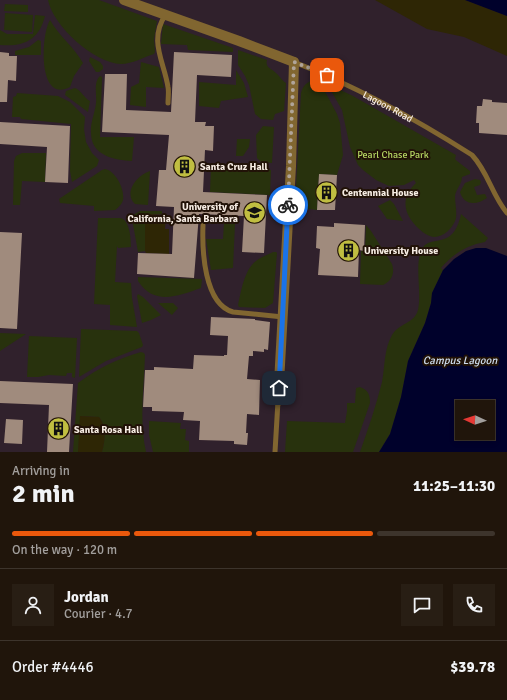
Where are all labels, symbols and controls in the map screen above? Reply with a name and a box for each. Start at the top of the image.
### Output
pin [310,58,344,92]
icon: bag [316,64,338,86]
street label: Lagoon Road [361,89,415,125]
park label: Pearl Chase Park [357,149,429,161]
building icon: Santa Cruz Hall [172,153,198,179]
place label: Santa Cruz Hall [200,161,268,173]
building icon: Centennial House [314,179,340,205]
courier [268,185,308,225]
place label: Centennial House [342,187,418,199]
icon: bike [277,194,299,216]
school or university icon: University of California, Santa Barbara [241,199,267,225]
place label: University of California, Santa Barbara [127,201,239,225]
building icon: University House [335,237,361,263]
place label: University House [364,245,438,257]
water label: Campus Lagoon [423,354,498,367]
pin [262,371,296,405]
icon: home [268,377,290,399]
north arrow [455,400,495,440]
map controls [455,400,495,440]
building icon: Santa Rosa Hall [46,416,72,442]
place label: Santa Rosa Hall [74,424,142,436]
text: Arriving in [12,463,70,479]
text: 11:25–11:30 [413,477,495,495]
text: 2 min [12,478,75,510]
text: On the way · 120 m [12,542,117,558]
button: person [12,584,54,626]
button: chat [401,584,443,626]
button: phone [453,584,495,626]
text: Jordan [64,588,109,606]
text: Courier · 4.7 [64,606,133,622]
text: Order #4446 [12,658,94,676]
text: $39.78 [450,658,495,676]

